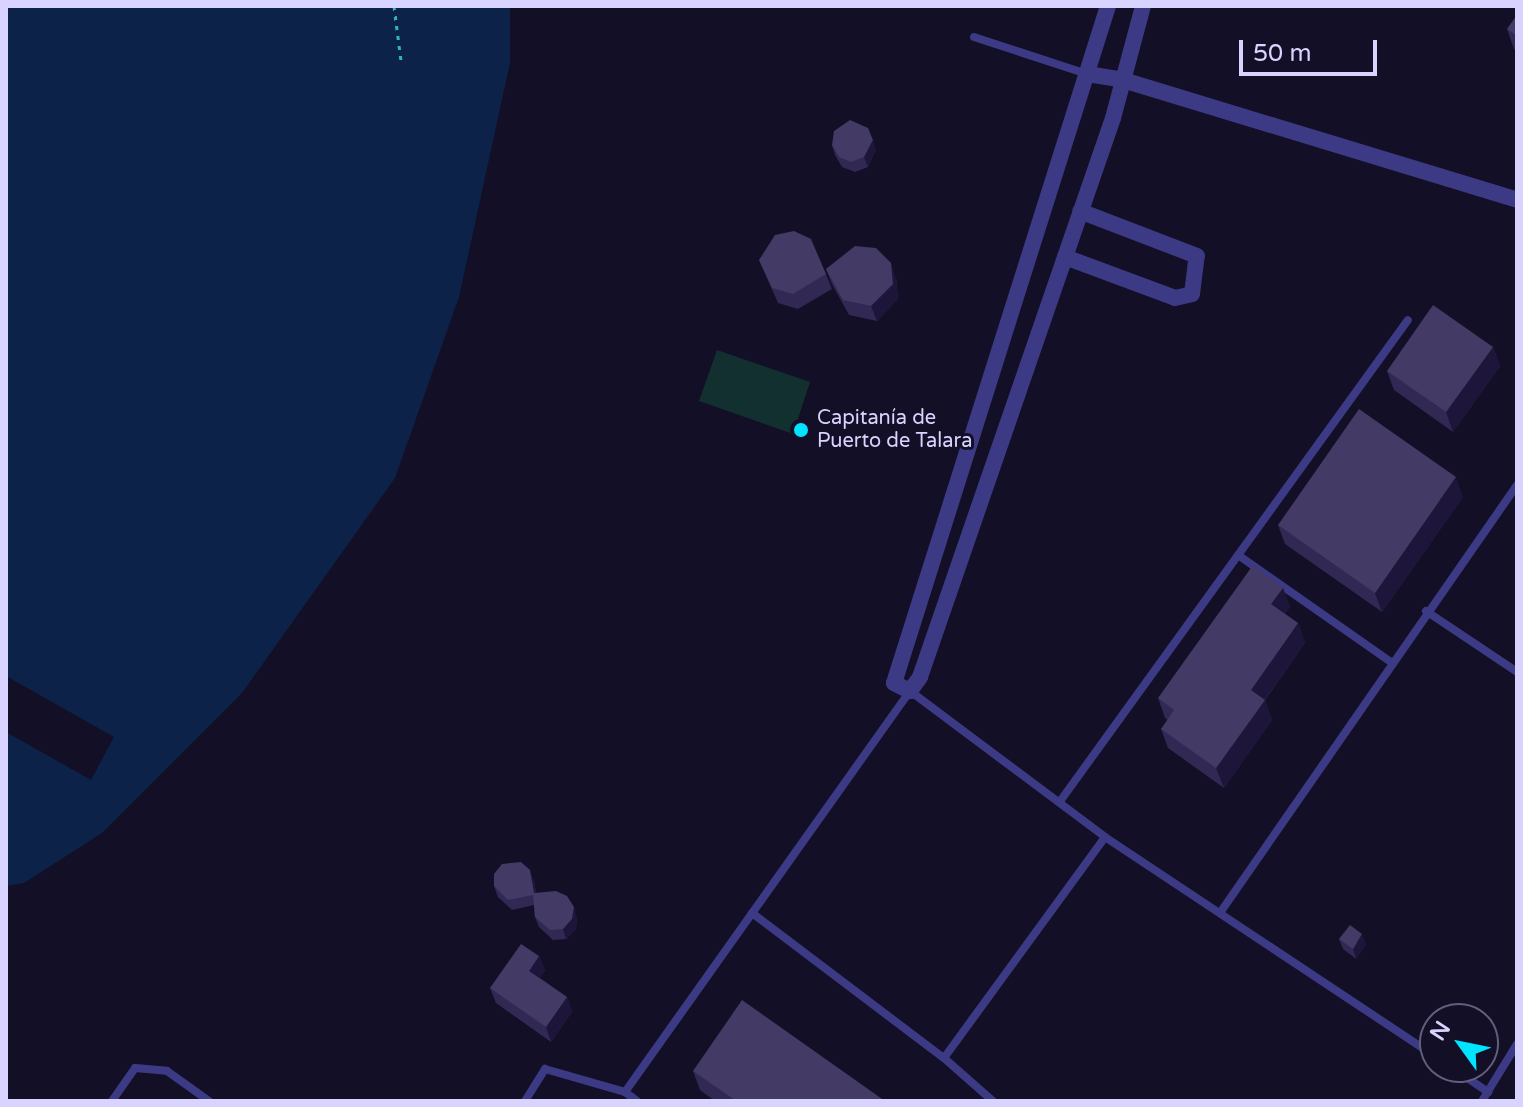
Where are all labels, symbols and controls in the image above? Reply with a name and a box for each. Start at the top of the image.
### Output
scale bar [1243,24,1381,74]
text: 50 m [1253,39,1311,68]
place label: Capitanía de Puerto de Talara [817,406,972,453]
marker: Capitanía de Puerto de Talara [792,421,810,439]
north arrow [1419,1003,1499,1083]
text: N [1425,1017,1456,1046]

